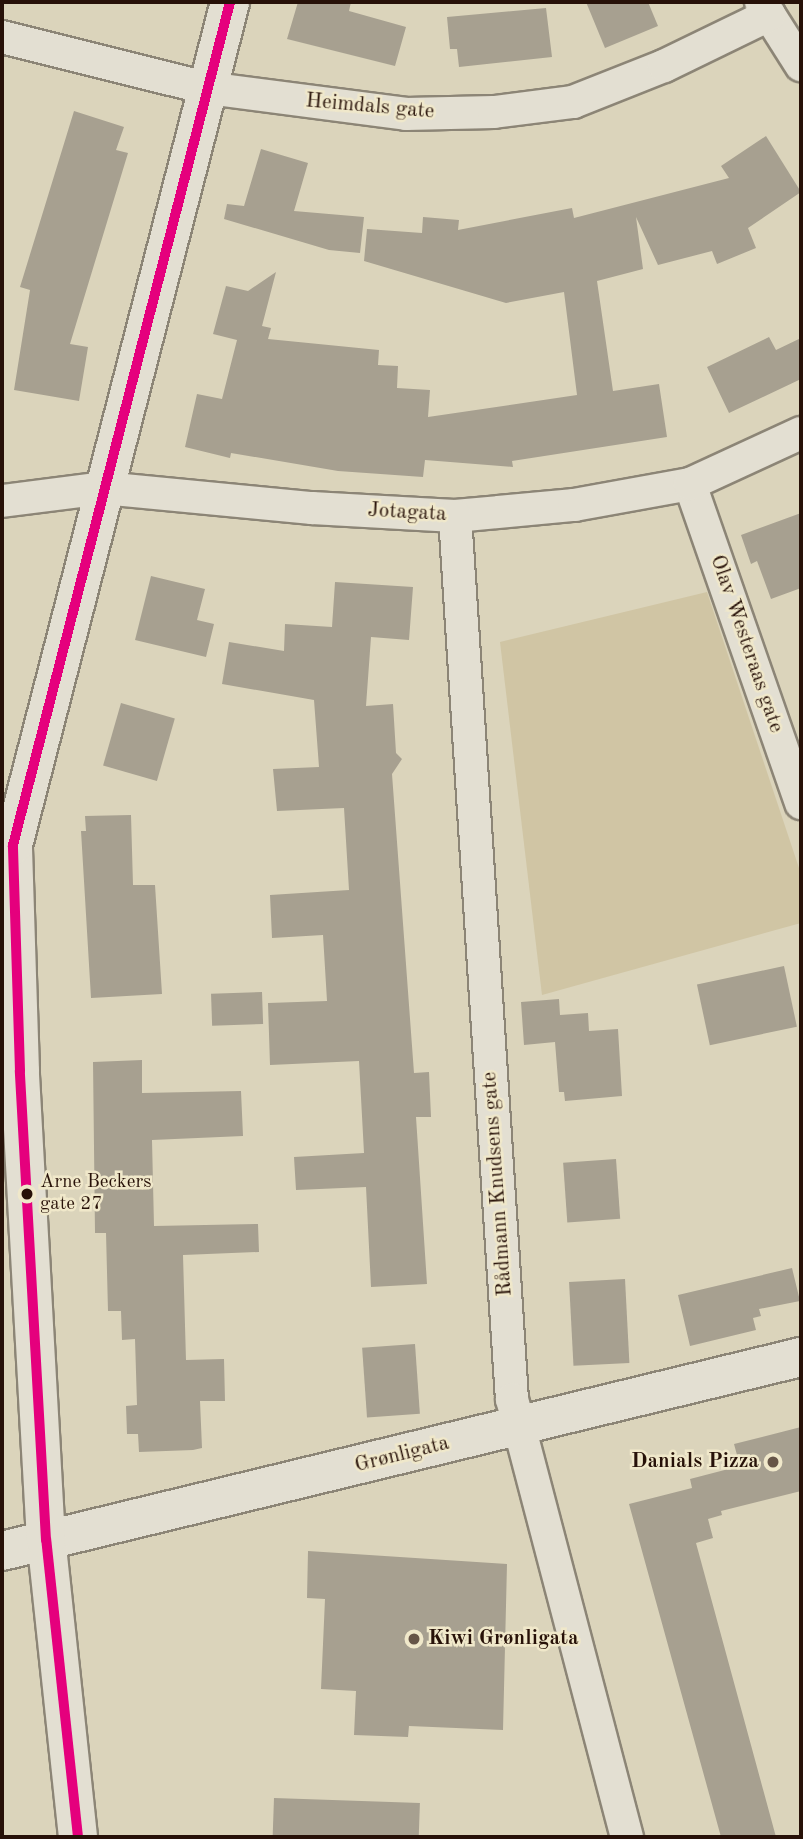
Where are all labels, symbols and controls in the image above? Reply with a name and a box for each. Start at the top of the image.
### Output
street label: Heimdals gate [305,89,435,125]
street label: Jotagata [367,498,447,528]
street label: Olav Westeraas gate [704,552,788,736]
street label: Rådmann Knudsens gate [478,1071,518,1297]
place label: Arne Beckers gate 27 [40,1172,151,1216]
marker: Arne Beckers gate 27 [20,1187,34,1201]
street label: Grønligata [352,1431,452,1479]
place label: Danials Pizza [631,1449,759,1475]
marker: Danials Pizza [765,1454,781,1470]
place label: Kiwi Grønligata [428,1626,579,1652]
marker: Kiwi Grønligata [406,1631,422,1647]

